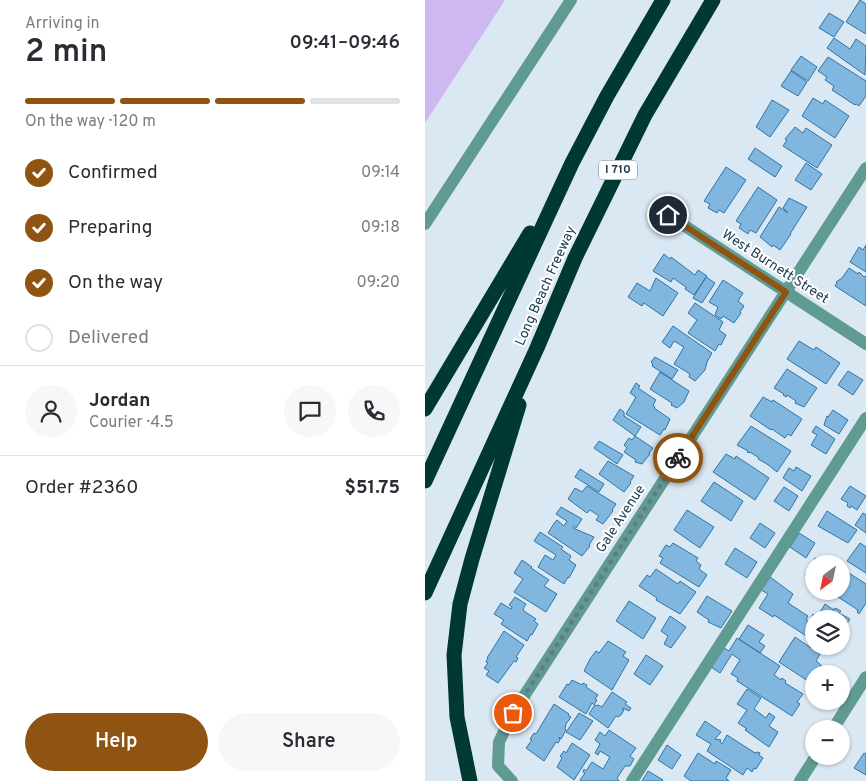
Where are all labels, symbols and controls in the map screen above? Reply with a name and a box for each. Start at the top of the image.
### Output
text: Arriving in [25,14,100,34]
text: 09:41–09:46 [290,31,400,55]
text: 2 min [25,33,107,73]
text: On the way · 120 m [25,112,156,132]
icon: check [25,159,53,187]
road number: I 710 [599,160,637,180]
text: Confirmed [68,161,158,185]
text: 09:14 [361,163,400,183]
pin [647,194,689,236]
icon: home [654,201,682,229]
icon: check [25,214,53,242]
text: Preparing [68,216,152,240]
text: 09:18 [361,218,400,238]
street label: Long Beach Freeway [512,224,580,348]
street label: West Burnett Street [718,226,832,308]
icon: check [25,269,53,297]
text: On the way [68,271,163,295]
text: 09:20 [357,273,400,293]
text: Delivered [68,326,149,350]
button: person [25,385,77,437]
button: chat [284,385,336,437]
button: phone [348,385,400,437]
text: Jordan [89,389,151,413]
text: Courier · 4.5 [89,413,174,433]
courier [653,433,703,483]
icon: bike [664,444,692,472]
text: Order #2360 [25,476,138,500]
text: $51.75 [344,476,400,500]
street label: Gale Avenue [593,482,649,556]
north arrow [805,555,850,600]
map controls [805,555,850,765]
button: layers [805,610,850,655]
button: + [805,665,850,710]
pin [492,692,534,734]
icon: bag [499,699,527,727]
button: Help [25,713,208,771]
button: Share [218,713,400,771]
button: − [805,720,850,765]

